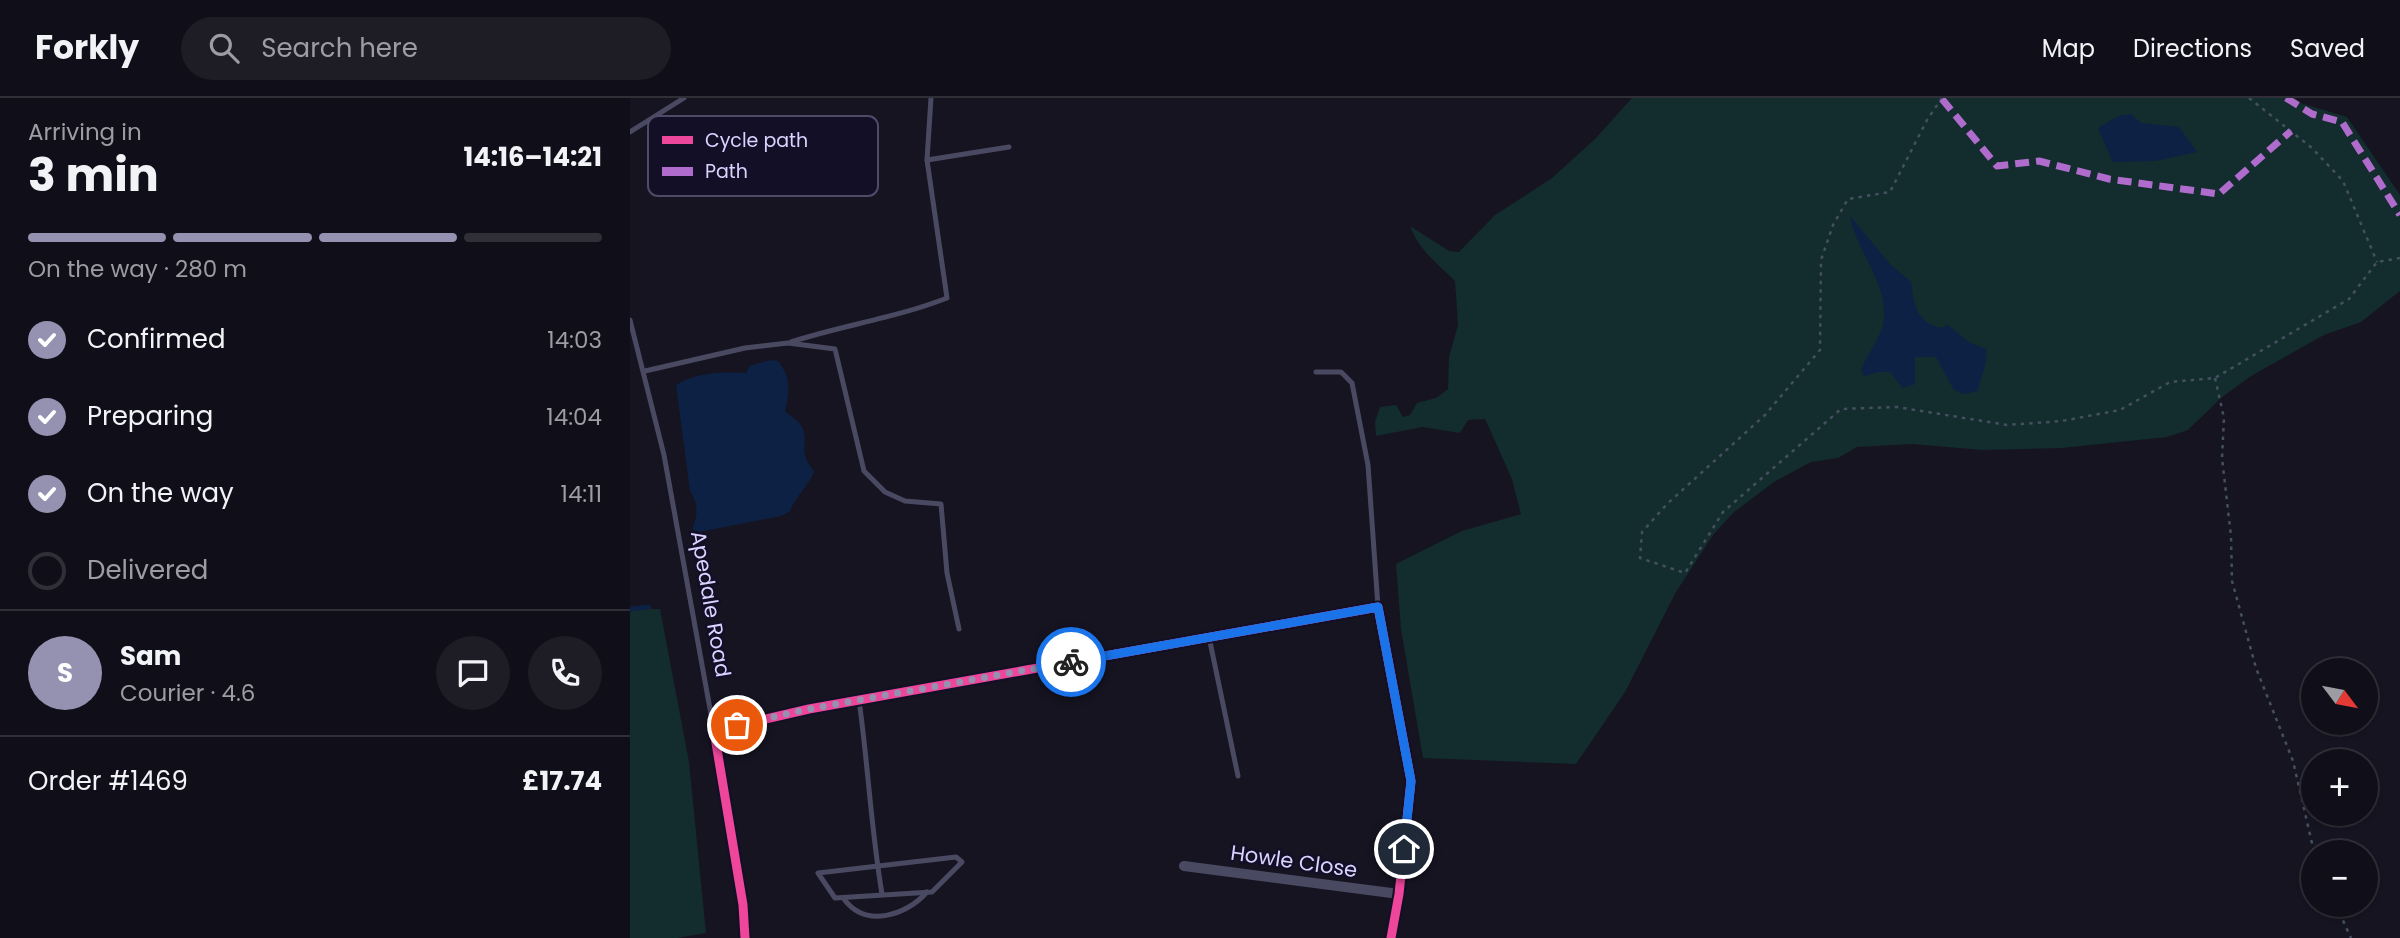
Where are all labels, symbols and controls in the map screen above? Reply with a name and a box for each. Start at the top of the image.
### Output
search box [181,17,671,80]
text: Forkly [35,24,139,71]
icon: search [205,29,243,67]
text: Search here [261,30,418,66]
text: Map [2042,32,2095,65]
text: Directions [2133,32,2252,65]
text: Saved [2290,32,2365,65]
text: Arriving in [28,116,142,148]
legend [648,116,878,196]
text: Cycle path [705,127,808,154]
text: 14:16–14:21 [463,139,602,175]
text: 3 min [28,143,159,207]
text: Path [705,158,748,185]
text: On the way · 280 m [28,253,247,285]
icon: check [28,321,66,359]
text: Confirmed [87,321,225,357]
text: 14:03 [547,324,602,356]
icon: check [28,398,66,436]
text: Preparing [87,398,213,434]
text: 14:04 [546,401,602,433]
icon: check [28,475,66,513]
text: On the way [87,475,234,511]
text: 14:11 [561,478,602,510]
street label: Apedale Road [684,529,738,679]
text: Delivered [87,552,208,588]
courier [1036,627,1106,697]
button: chat [436,636,510,710]
button: phone [528,636,602,710]
text: Sam [120,638,181,674]
icon: bike [1052,643,1090,681]
text: S [57,655,73,691]
north arrow [2301,658,2378,735]
map controls [2301,658,2378,917]
text: Courier · 4.6 [120,677,255,709]
pin [707,695,767,755]
icon: bag [718,706,756,744]
button: + [2301,749,2378,826]
text: Order #1469 [28,763,188,799]
text: £17.74 [522,763,602,799]
pin [1374,819,1434,879]
icon: home [1385,830,1423,868]
street label: Howle Close [1229,838,1359,884]
button: − [2301,840,2378,917]

